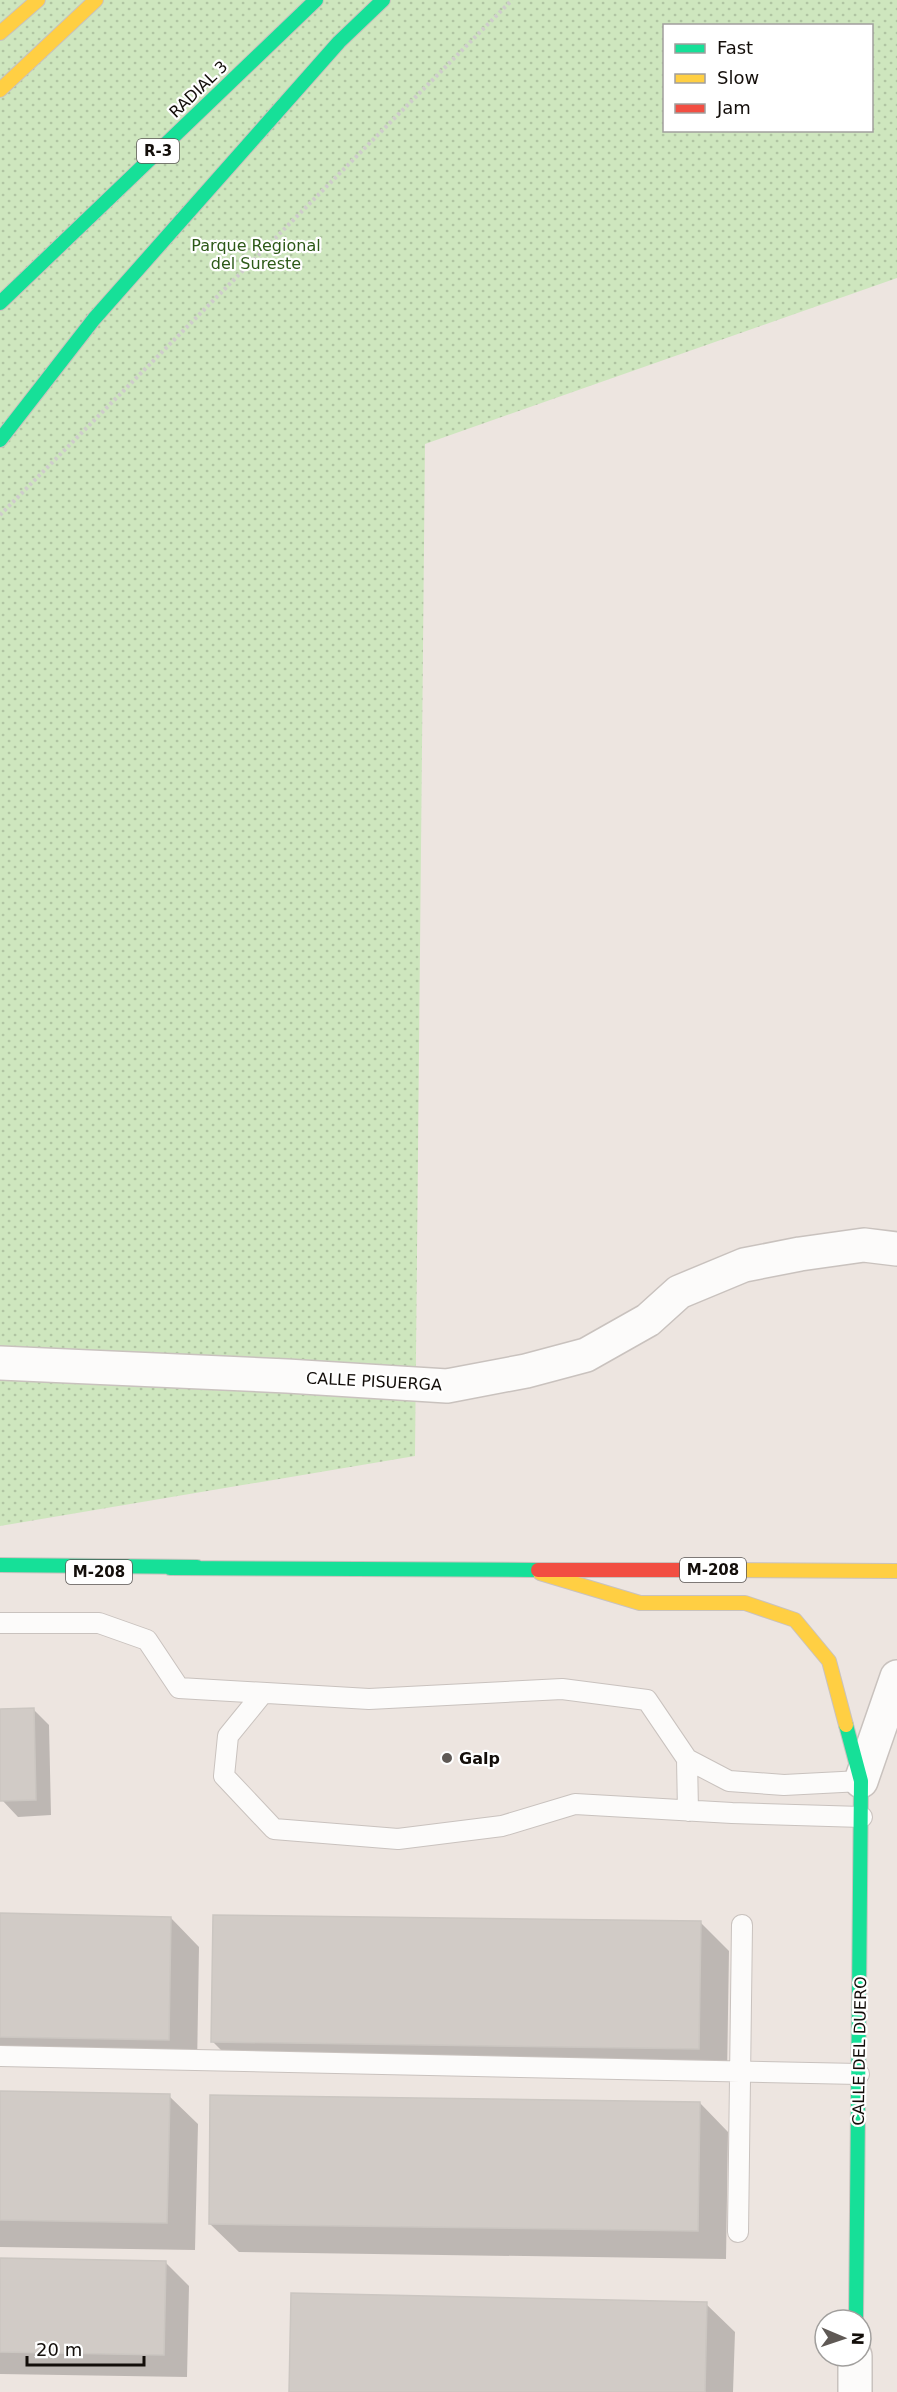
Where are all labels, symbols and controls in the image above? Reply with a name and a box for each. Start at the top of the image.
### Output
legend [663,24,873,132]
text: Fast [717,37,753,58]
street label: RADIAL 3 [165,57,231,122]
text: Slow [717,67,759,88]
text: Jam [716,97,751,118]
road number: R-3 [137,139,179,163]
park label: Parque Regional del Sureste [191,236,321,273]
street label: CALLE PISUERGA [306,1368,442,1395]
road number: M-208 [680,1558,746,1582]
road number: M-208 [66,1560,132,1584]
place label: Galp [459,1749,500,1768]
marker: Galp [440,1751,454,1765]
street label: CALLE DEL DUERO [849,1976,870,2126]
north arrow [813,2308,873,2368]
scale bar [27,2329,144,2367]
text: N [848,2331,867,2346]
text: 20 m [36,2339,82,2360]

